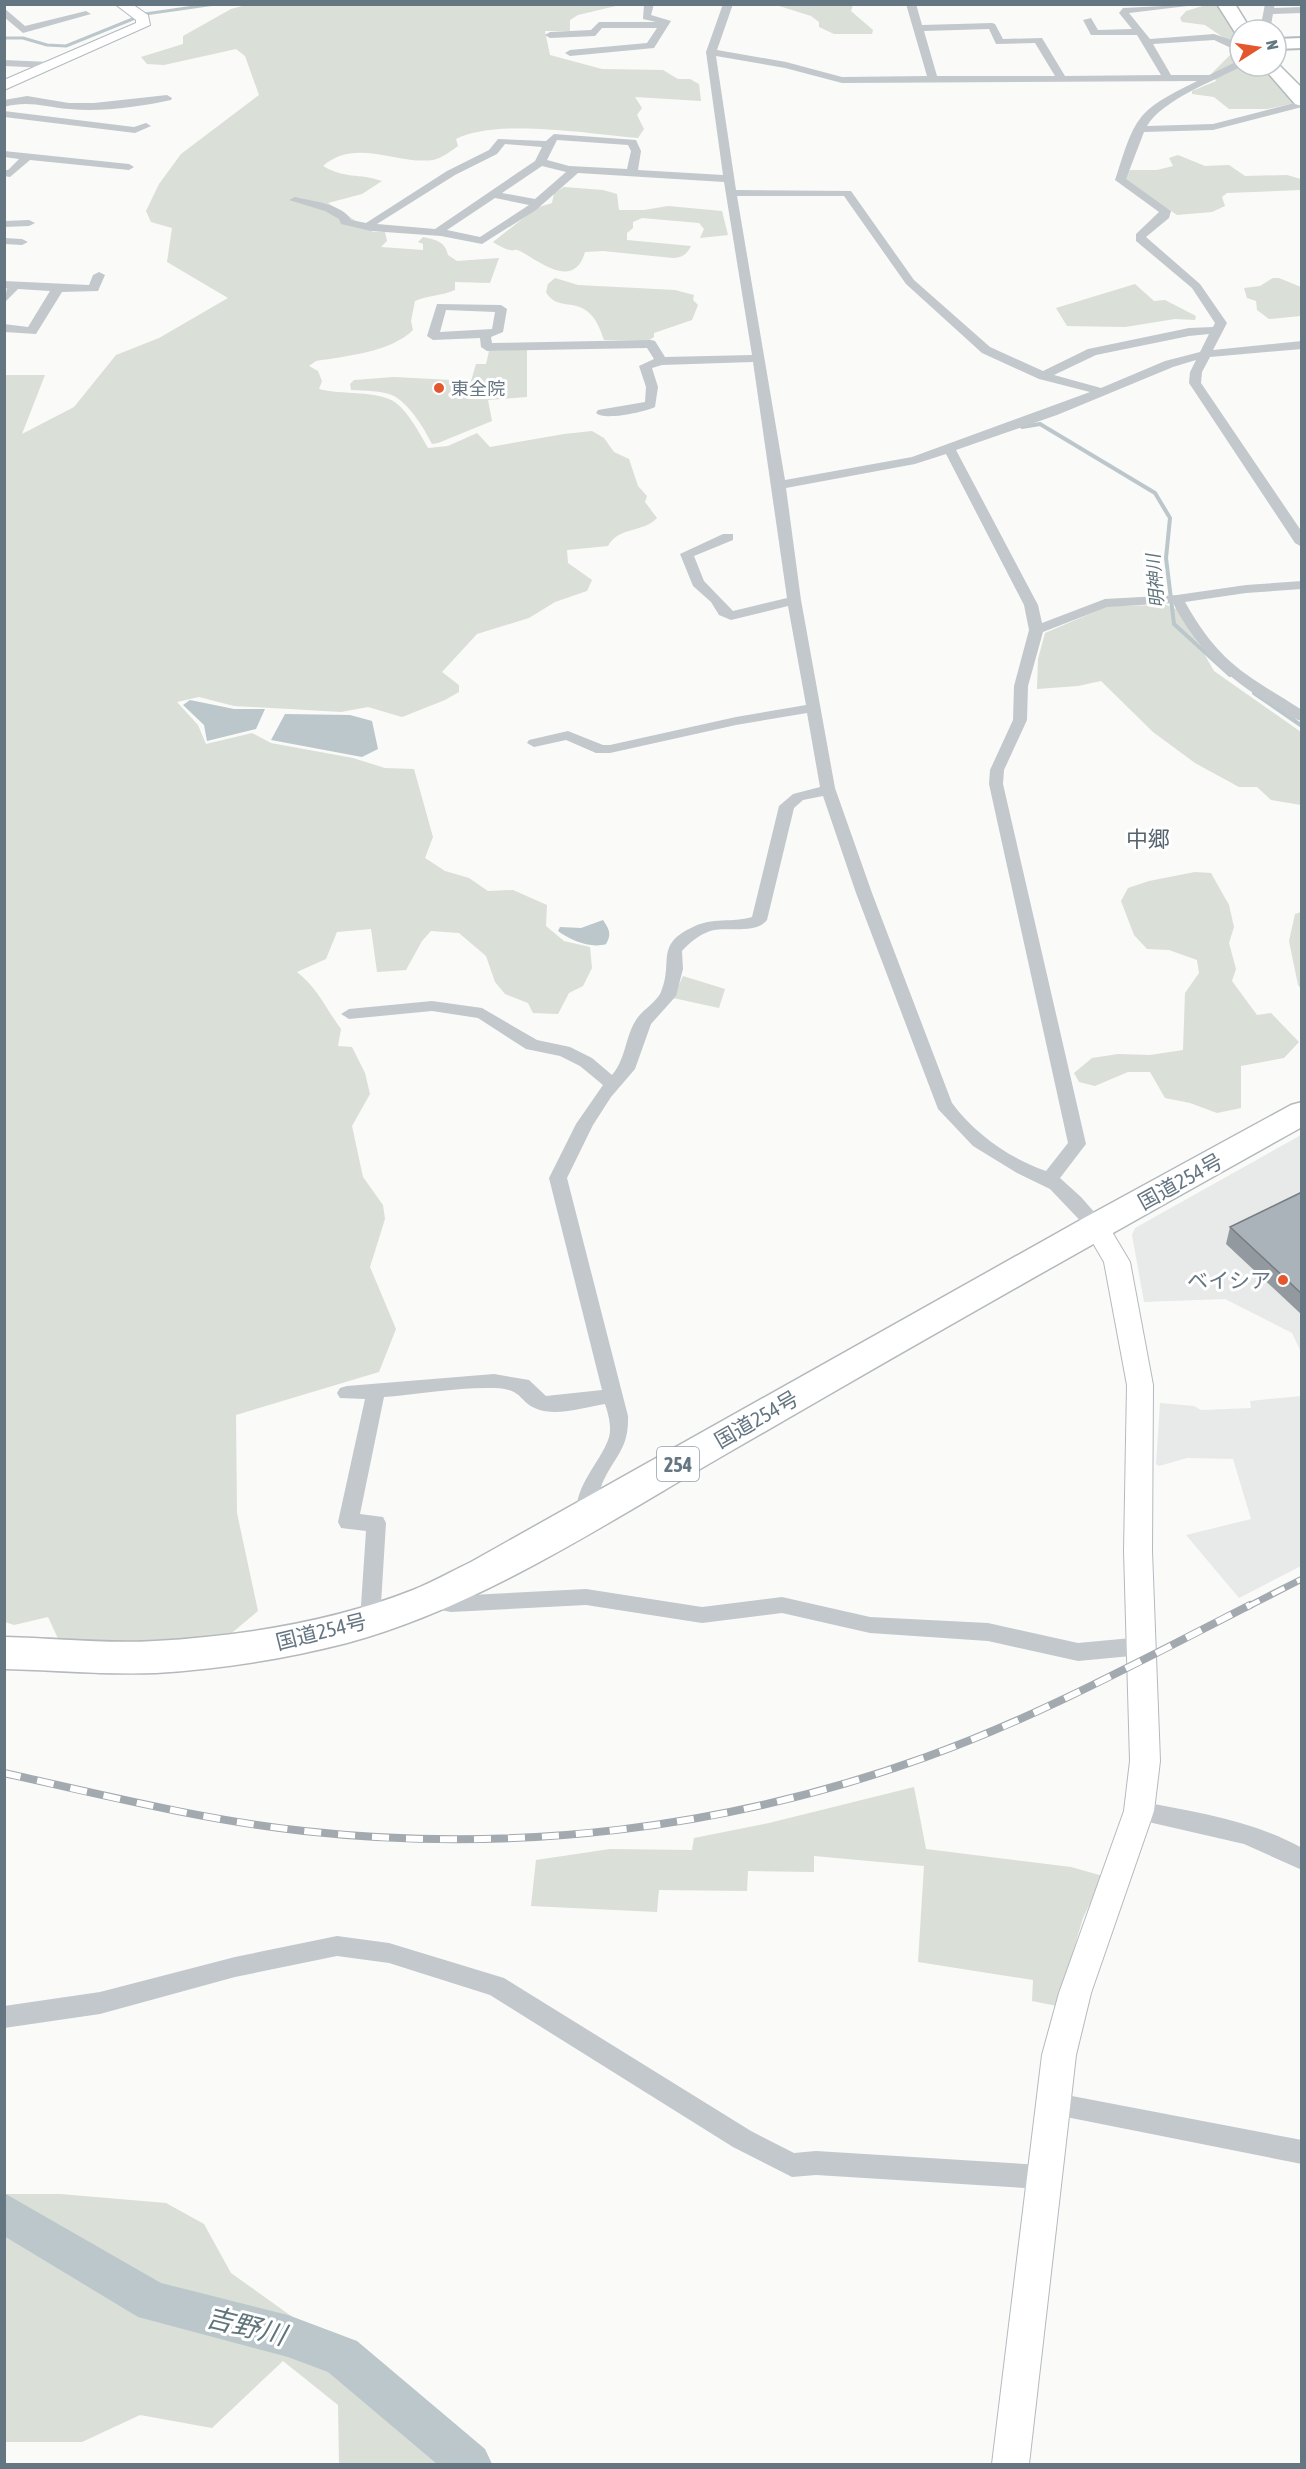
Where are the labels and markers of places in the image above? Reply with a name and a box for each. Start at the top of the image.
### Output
place label: 東全院 [451,378,505,399]
marker: 東全院 [432,381,446,395]
place label: ベイシア [1187,1268,1271,1292]
marker: ベイシア [1276,1273,1290,1287]

